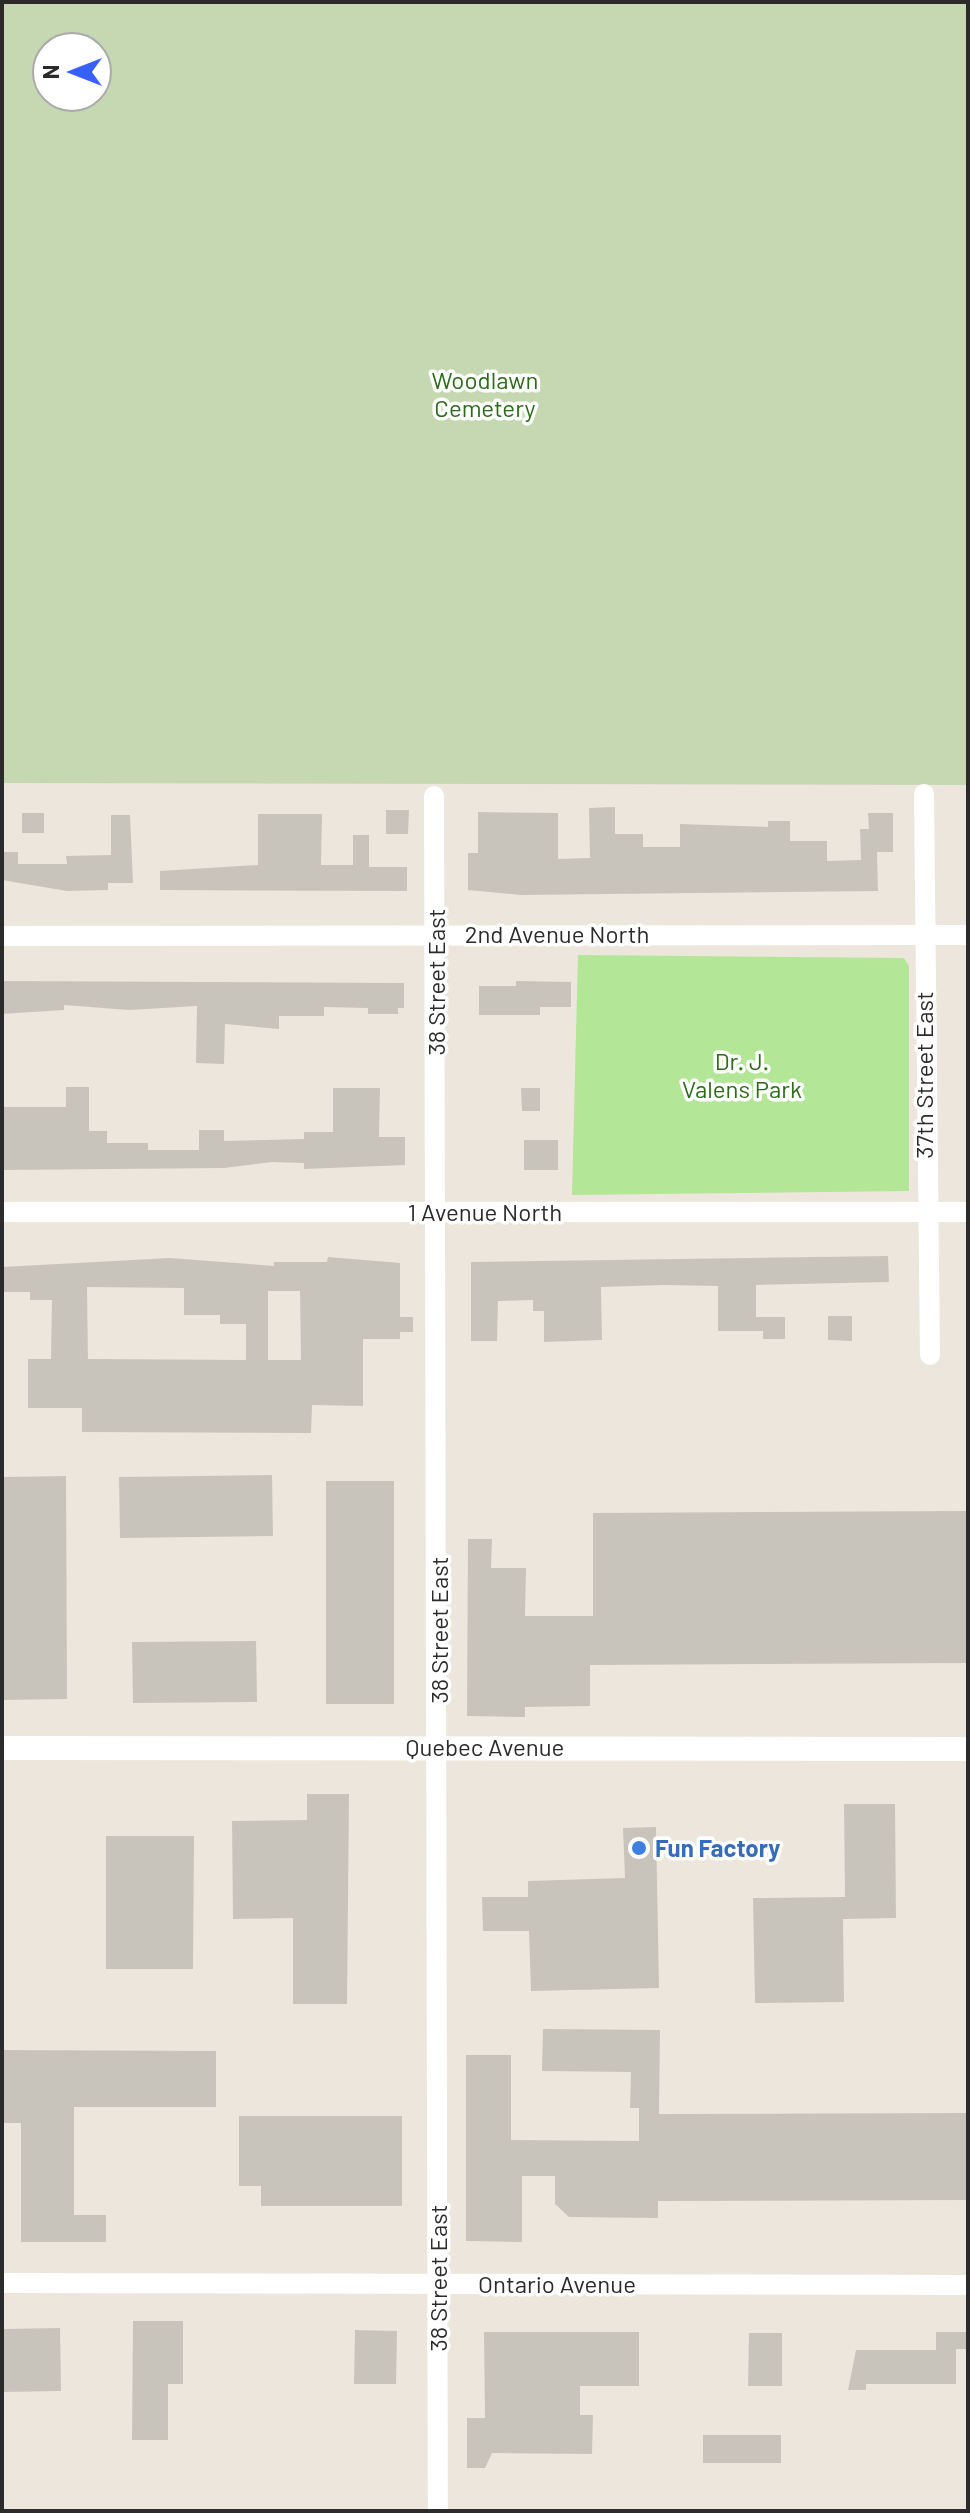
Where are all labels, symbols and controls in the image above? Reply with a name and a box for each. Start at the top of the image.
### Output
north arrow [32,32,112,112]
text: N [37,65,63,79]
park label: Woodlawn Cemetery [431,366,539,422]
street label: 38 Street East [422,908,450,1056]
street label: 2nd Avenue North [465,920,649,948]
street label: 37th Street East [910,991,938,1159]
park label: Dr. J. Valens Park [682,1047,802,1103]
street label: 1 Avenue North [408,1198,562,1226]
street label: 38 Street East [425,1556,453,1704]
street label: Quebec Avenue [406,1733,564,1761]
place label: Fun Factory [655,1834,780,1862]
marker: Fun Factory [630,1839,648,1857]
street label: 38 Street East [424,2204,452,2352]
street label: Ontario Avenue [478,2270,636,2298]

